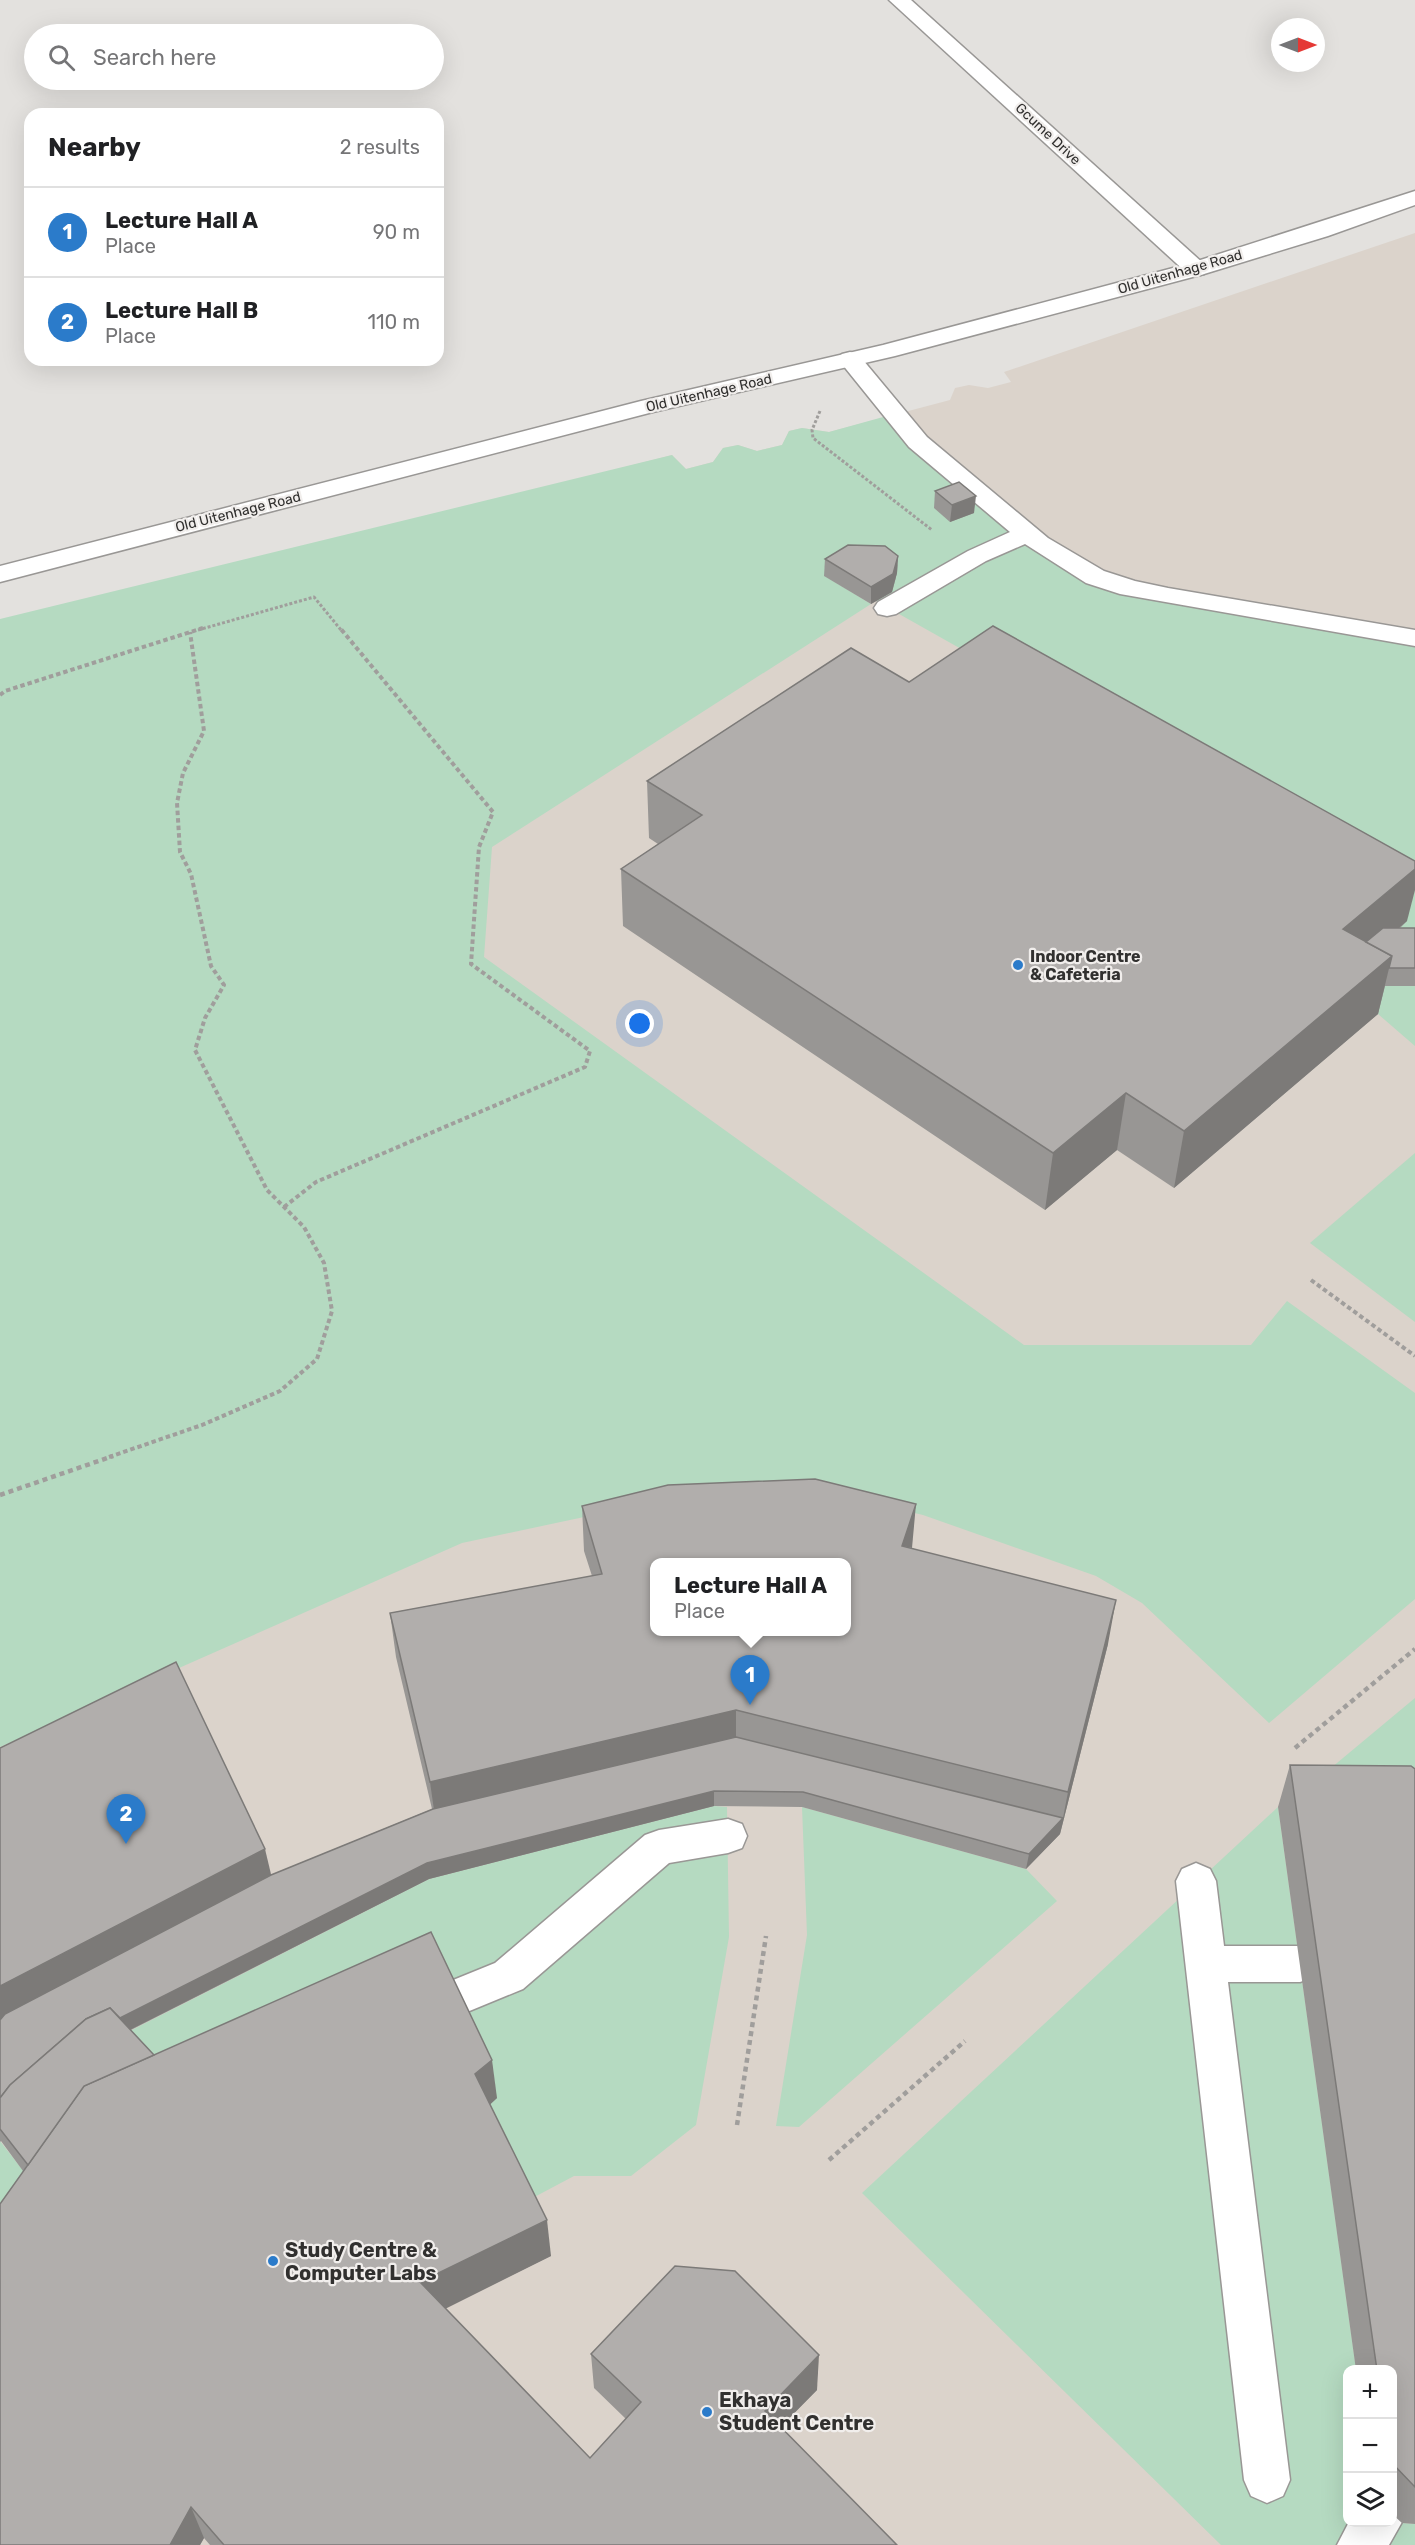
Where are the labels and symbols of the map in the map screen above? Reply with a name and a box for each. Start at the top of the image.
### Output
north arrow [1271,18,1325,72]
street label: Gcume Drive [1012,99,1084,169]
street label: Old Uitenhage Road [1116,246,1244,298]
street label: Old Uitenhage Road [644,370,774,416]
street label: Old Uitenhage Road [174,488,302,536]
place label: Indoor Centre & Cafeteria [1030,947,1141,984]
marker: Indoor Centre & Cafeteria [1011,958,1025,972]
your location [625,1009,654,1038]
pin: 1 [730,1656,770,1705]
pin: 2 [106,1794,146,1844]
place label: Study Centre & Computer Labs [285,2238,437,2285]
marker: Study Centre & Computer Labs [266,2254,280,2268]
place label: Ekhaya Student Centre [719,2388,874,2435]
marker: Ekhaya Student Centre [700,2405,714,2419]

